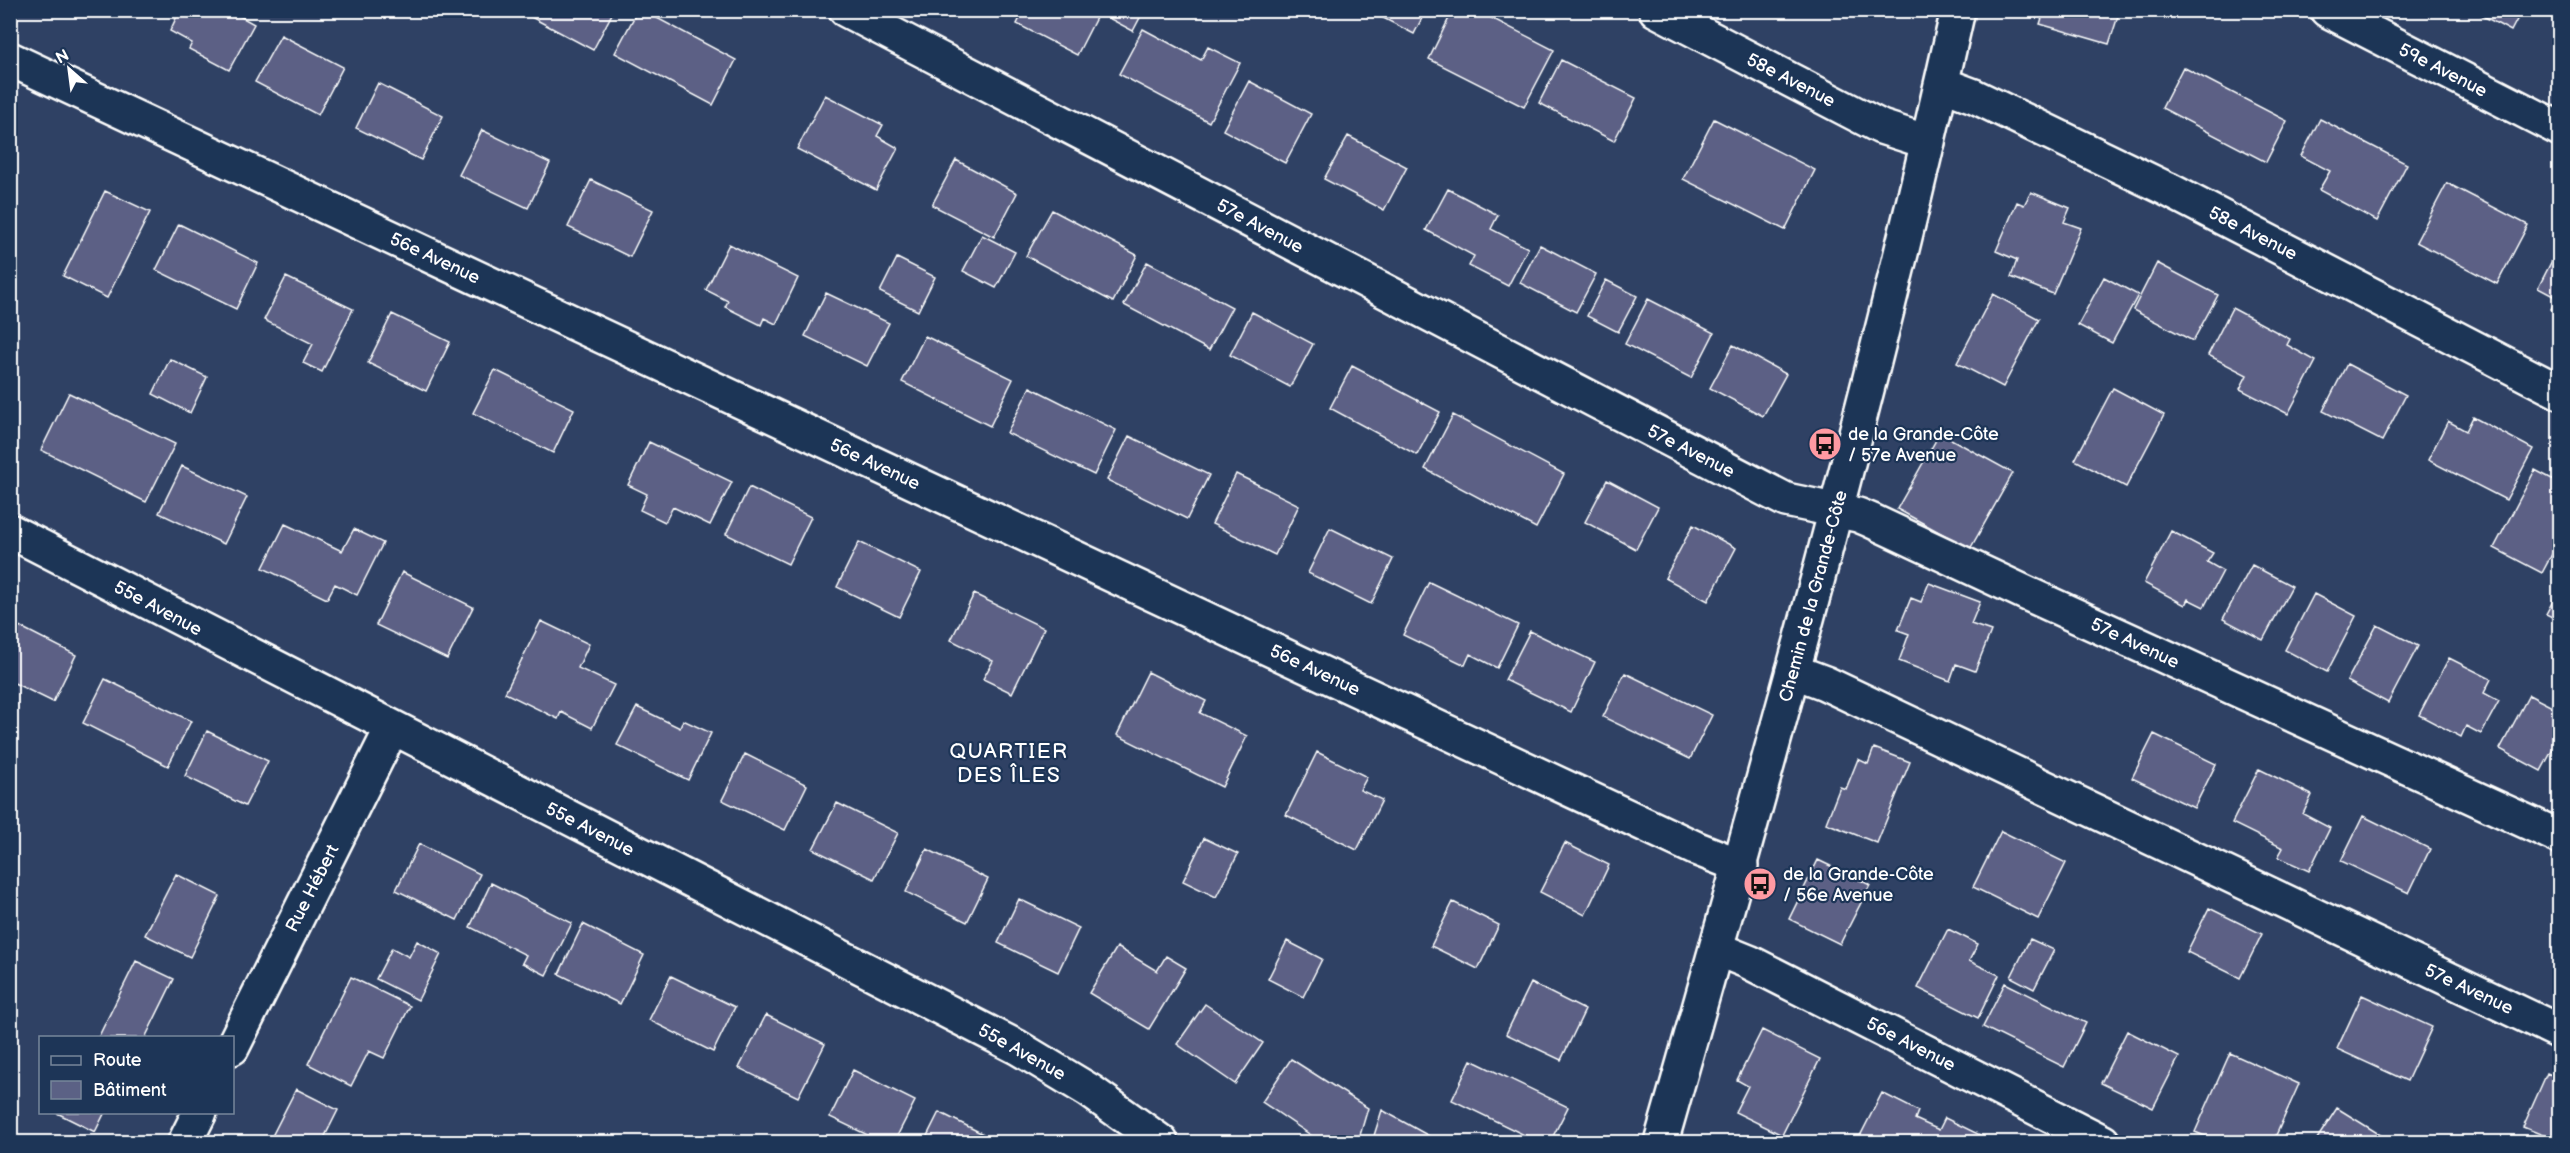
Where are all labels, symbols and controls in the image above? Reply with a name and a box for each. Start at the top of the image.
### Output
north arrow [39,39,99,99]
street label: 59e Avenue [2395,39,2491,102]
text: N [53,46,72,68]
street label: 58e Avenue [1743,49,1839,112]
street label: 57e Avenue [1213,195,1307,258]
street label: 58e Avenue [2205,202,2301,265]
street label: 56e Avenue [386,228,484,289]
street label: 57e Avenue [1644,421,1738,483]
place label: de la Grande-Côte / 57e Avenue [1848,424,1999,466]
bus stop icon: de la Grande-Côte / 57e Avenue [1807,426,1843,462]
street label: 56e Avenue [826,434,924,495]
street label: Chemin de la Grande-Côte [1775,488,1852,704]
street label: 55e Avenue [110,577,206,641]
street label: 57e Avenue [2087,614,2183,673]
street label: 56e Avenue [1266,640,1364,701]
district label: QUARTIER DES ÎLES [950,739,1068,788]
street label: 55e Avenue [542,798,638,861]
street label: Rue Hébert [281,841,344,935]
place label: de la Grande-Côte / 56e Avenue [1783,864,1934,906]
bus stop icon: de la Grande-Côte / 56e Avenue [1742,866,1778,902]
street label: 57e Avenue [2421,960,2517,1019]
street label: 56e Avenue [1863,1013,1959,1076]
street label: 55e Avenue [974,1020,1069,1085]
legend [39,1036,234,1114]
text: Route [93,1050,142,1071]
text: Bâtiment [93,1080,167,1101]

